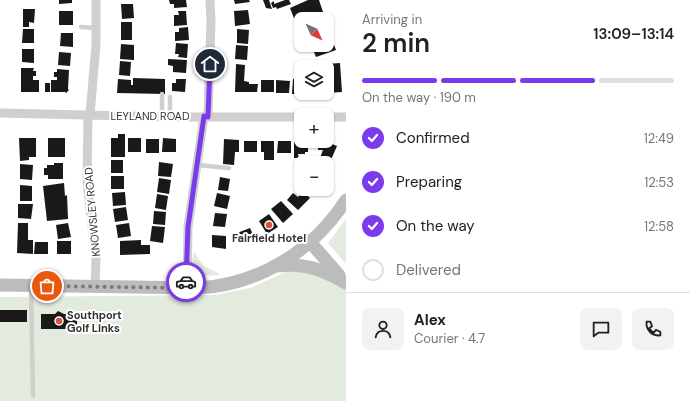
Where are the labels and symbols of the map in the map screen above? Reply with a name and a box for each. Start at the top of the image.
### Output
north arrow [294,12,334,52]
pin [193,47,227,81]
street label: LEYLAND ROAD [111,109,190,123]
street label: KNOWSLEY ROAD [81,166,103,257]
marker: Fairfield Hotel [264,220,274,230]
place label: Fairfield Hotel [232,231,306,245]
courier [166,262,206,302]
pin [30,269,64,303]
place label: Southport Golf Links [67,308,122,335]
marker: Southport Golf Links [54,316,64,326]

